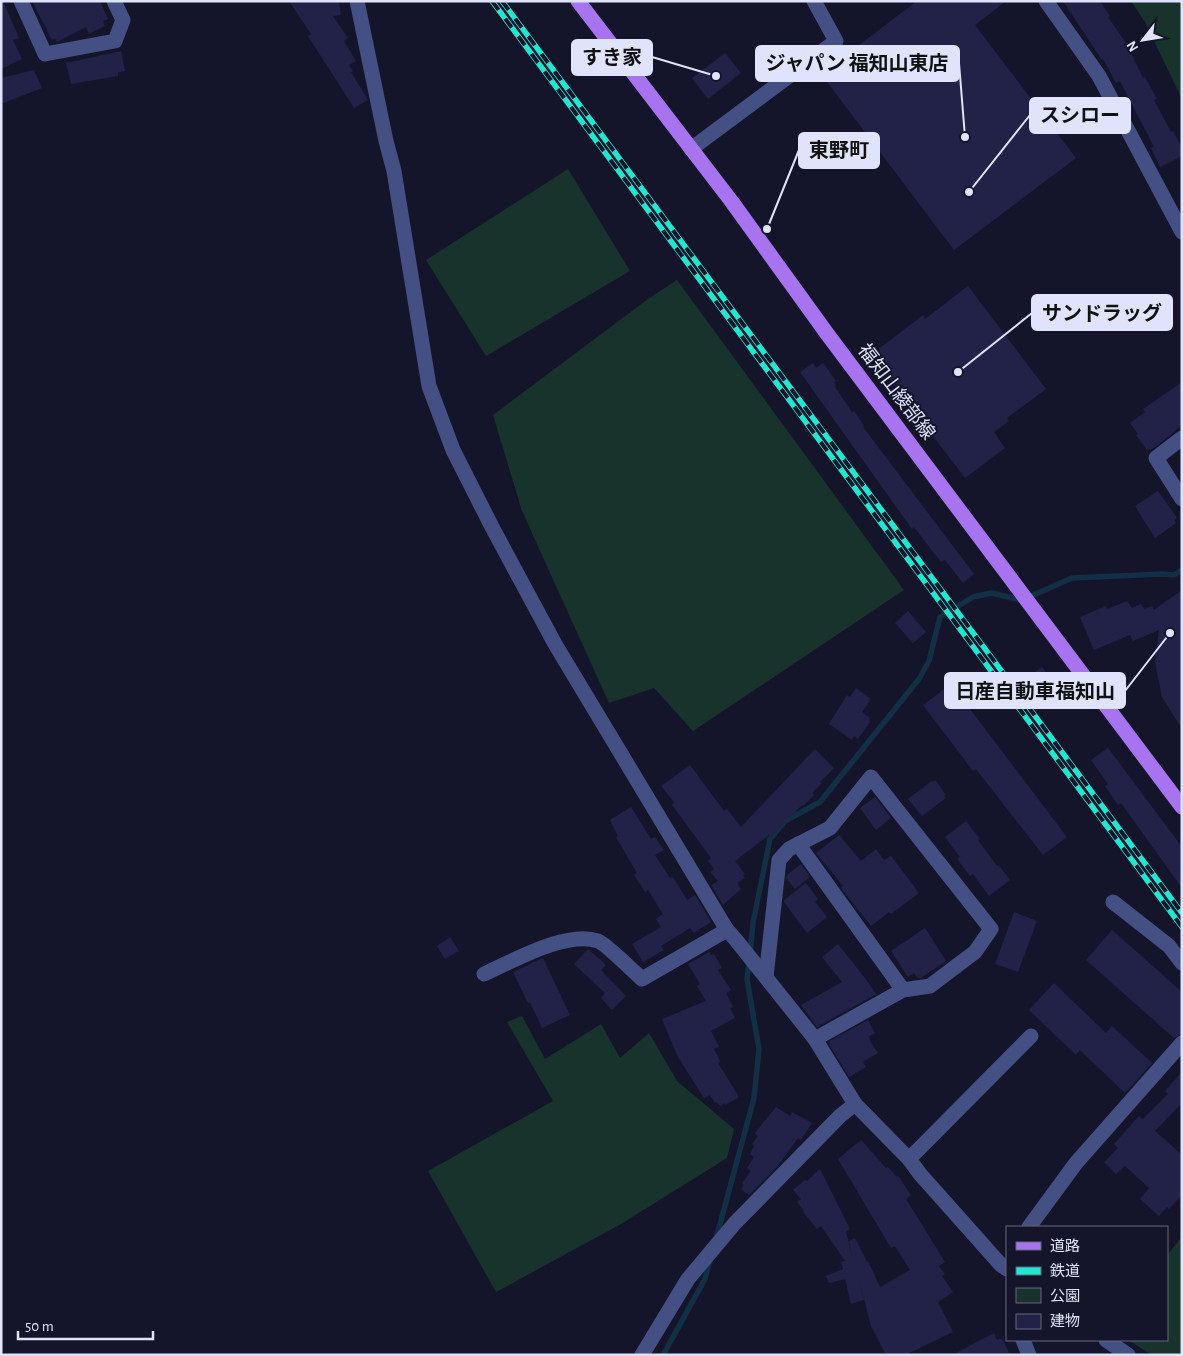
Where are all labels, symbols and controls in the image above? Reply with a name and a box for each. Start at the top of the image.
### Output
north arrow [1118,15,1168,65]
text: N [1124,38,1141,54]
callout: すき家 [572,40,652,75]
callout: ジャパン 福知山東店 [756,46,959,81]
text: すき家 [582,47,642,68]
text: ジャパン 福知山東店 [765,53,949,74]
callout: スシロー [1030,98,1130,133]
text: スシロー [1040,106,1120,126]
callout: 東野町 [799,133,879,168]
text: 東野町 [809,140,869,161]
callout: サンドラッグ [1032,295,1172,330]
text: サンドラッグ [1042,302,1162,324]
street label: 福知山綾部線 [854,340,939,443]
callout: 日産自動車福知山 [945,673,1125,708]
text: 日産自動車福知山 [955,681,1115,702]
legend [1006,1226,1168,1341]
text: 道路 [1050,1238,1080,1254]
text: 鉄道 [1050,1263,1080,1279]
text: 公園 [1050,1288,1080,1304]
scale bar [18,1308,152,1340]
text: 建物 [1050,1313,1080,1329]
text: 50 m [25,1319,54,1334]

